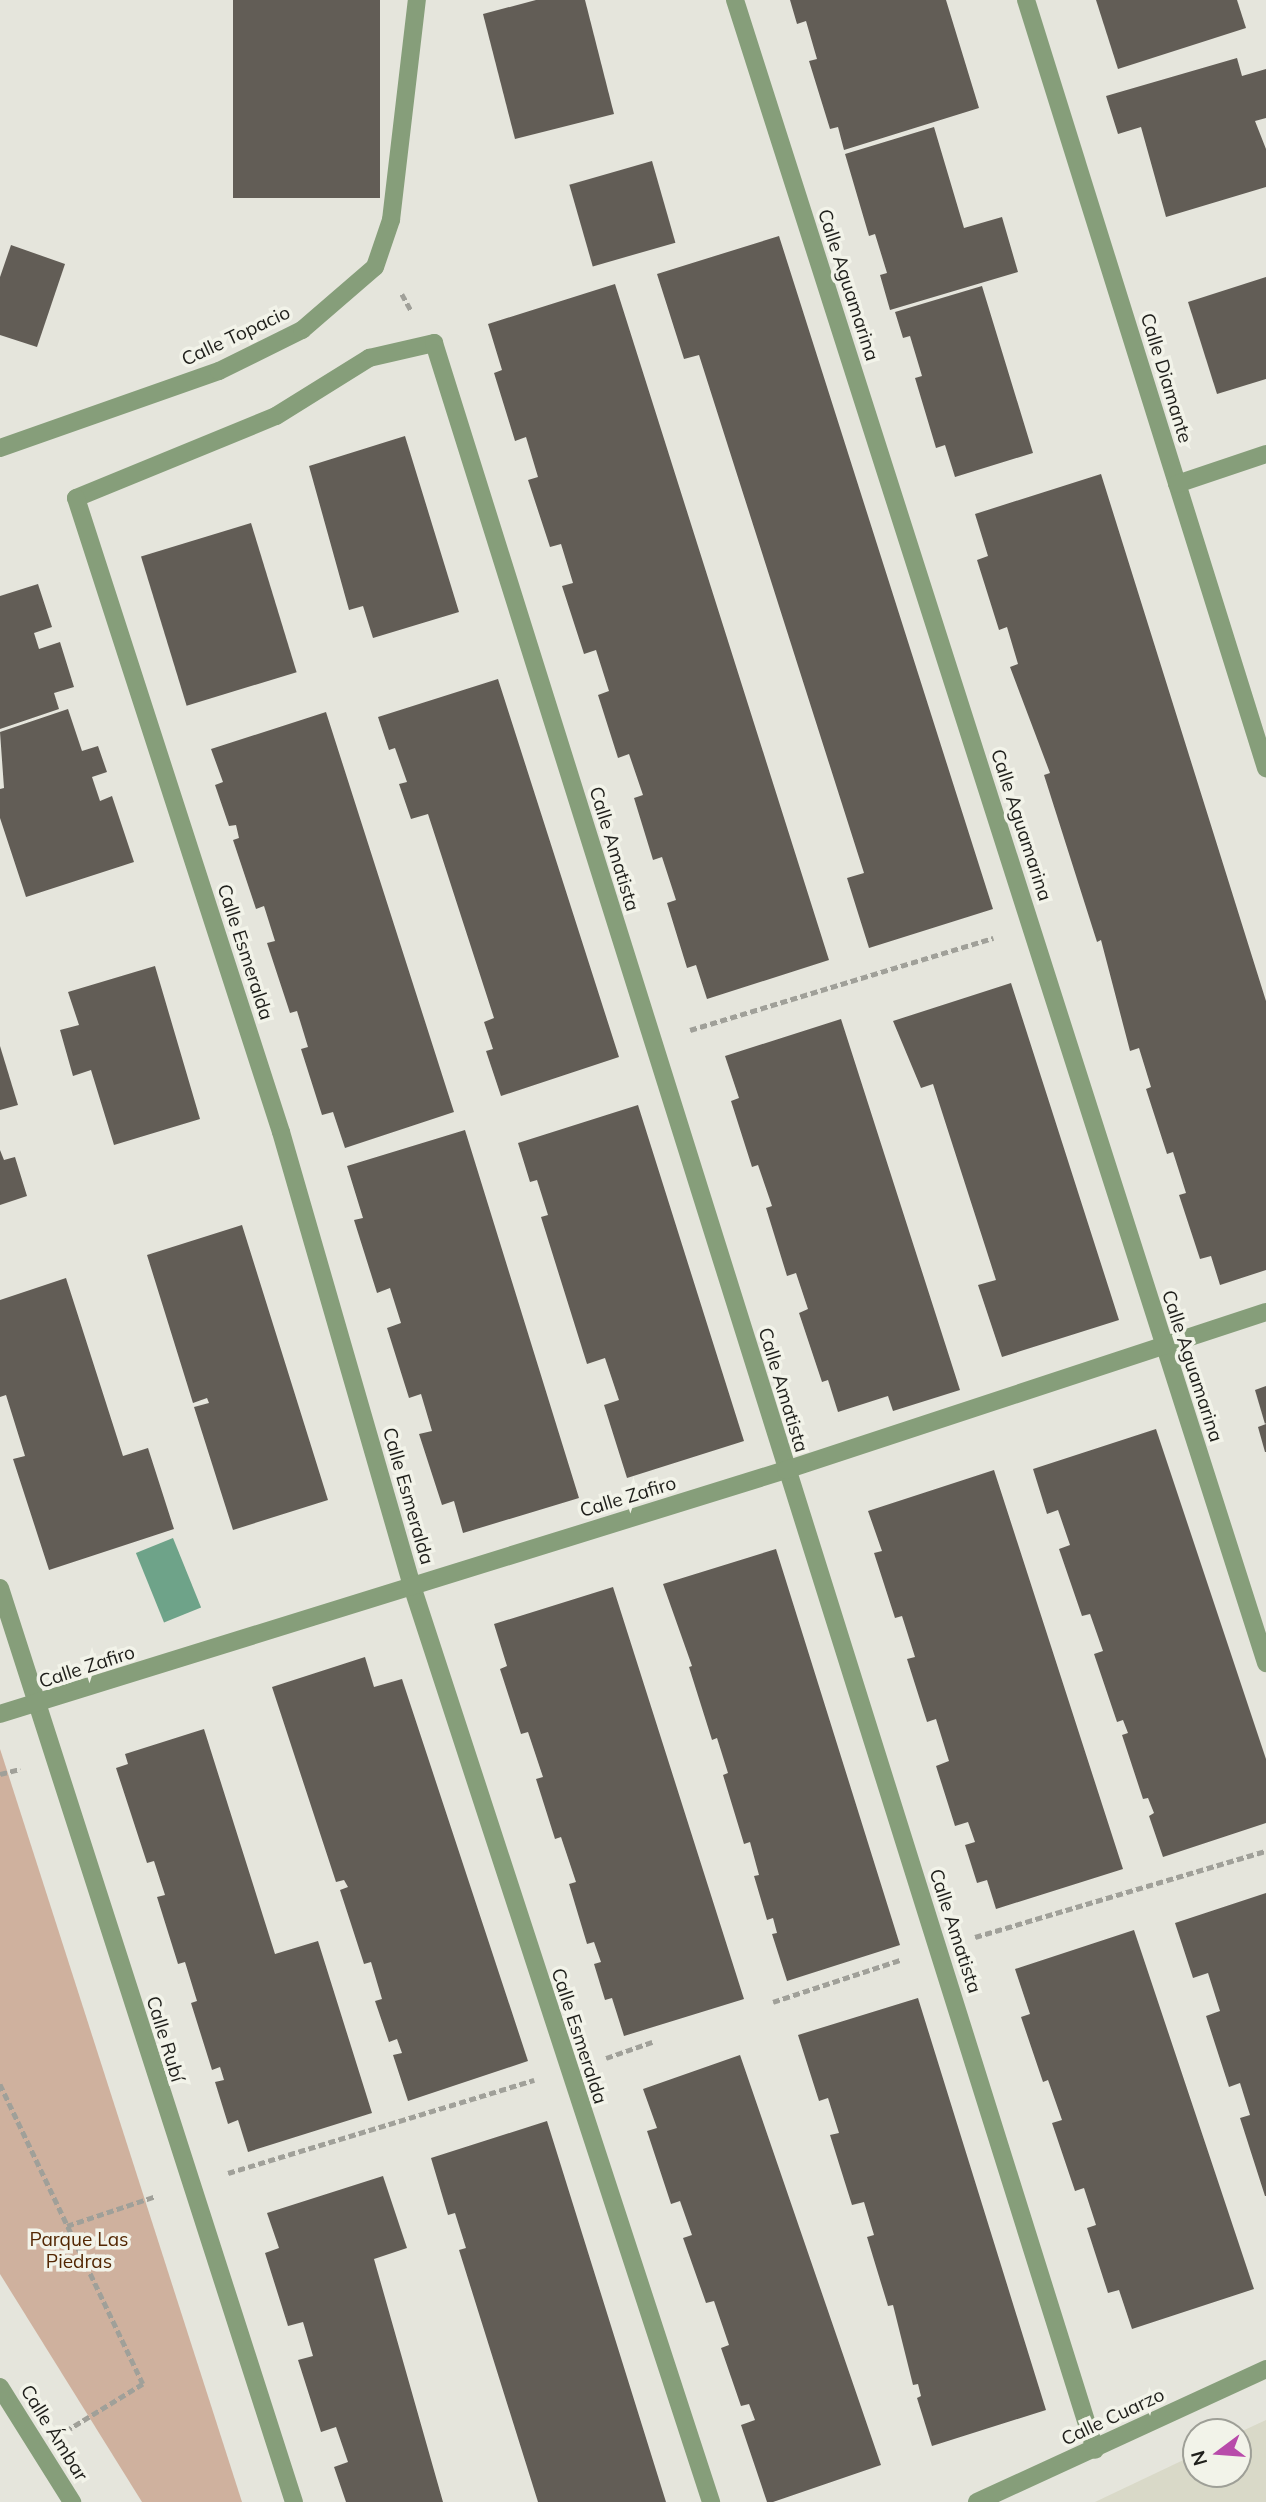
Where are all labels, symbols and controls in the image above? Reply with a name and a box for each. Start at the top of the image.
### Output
street label: Calle Aguamarina [813,206,883,364]
street label: Calle Topacio [178,301,294,371]
street label: Calle Diamante [1135,310,1197,446]
street label: Calle Aguamarina [986,746,1056,904]
street label: Calle Amatista [584,784,644,914]
street label: Calle Esmeralda [212,881,278,1023]
street label: Calle Aguamarina [1157,1287,1227,1445]
street label: Calle Amatista [753,1325,813,1455]
street label: Calle Esmeralda [378,1425,438,1567]
street label: Calle Zafiro [577,1472,679,1522]
street label: Calle Zafiro [36,1641,138,1693]
street label: Calle Amatista [924,1866,986,1996]
street label: Calle Esmeralda [546,1965,612,2107]
street label: Calle Rubí [141,1993,189,2085]
park label: Parque Las Piedras [30,2229,128,2273]
street label: Calle Ámbar [16,2381,92,2485]
street label: Calle Cuarzo [1058,2383,1168,2451]
north arrow [1182,2418,1252,2488]
text: N [1185,2448,1212,2468]

